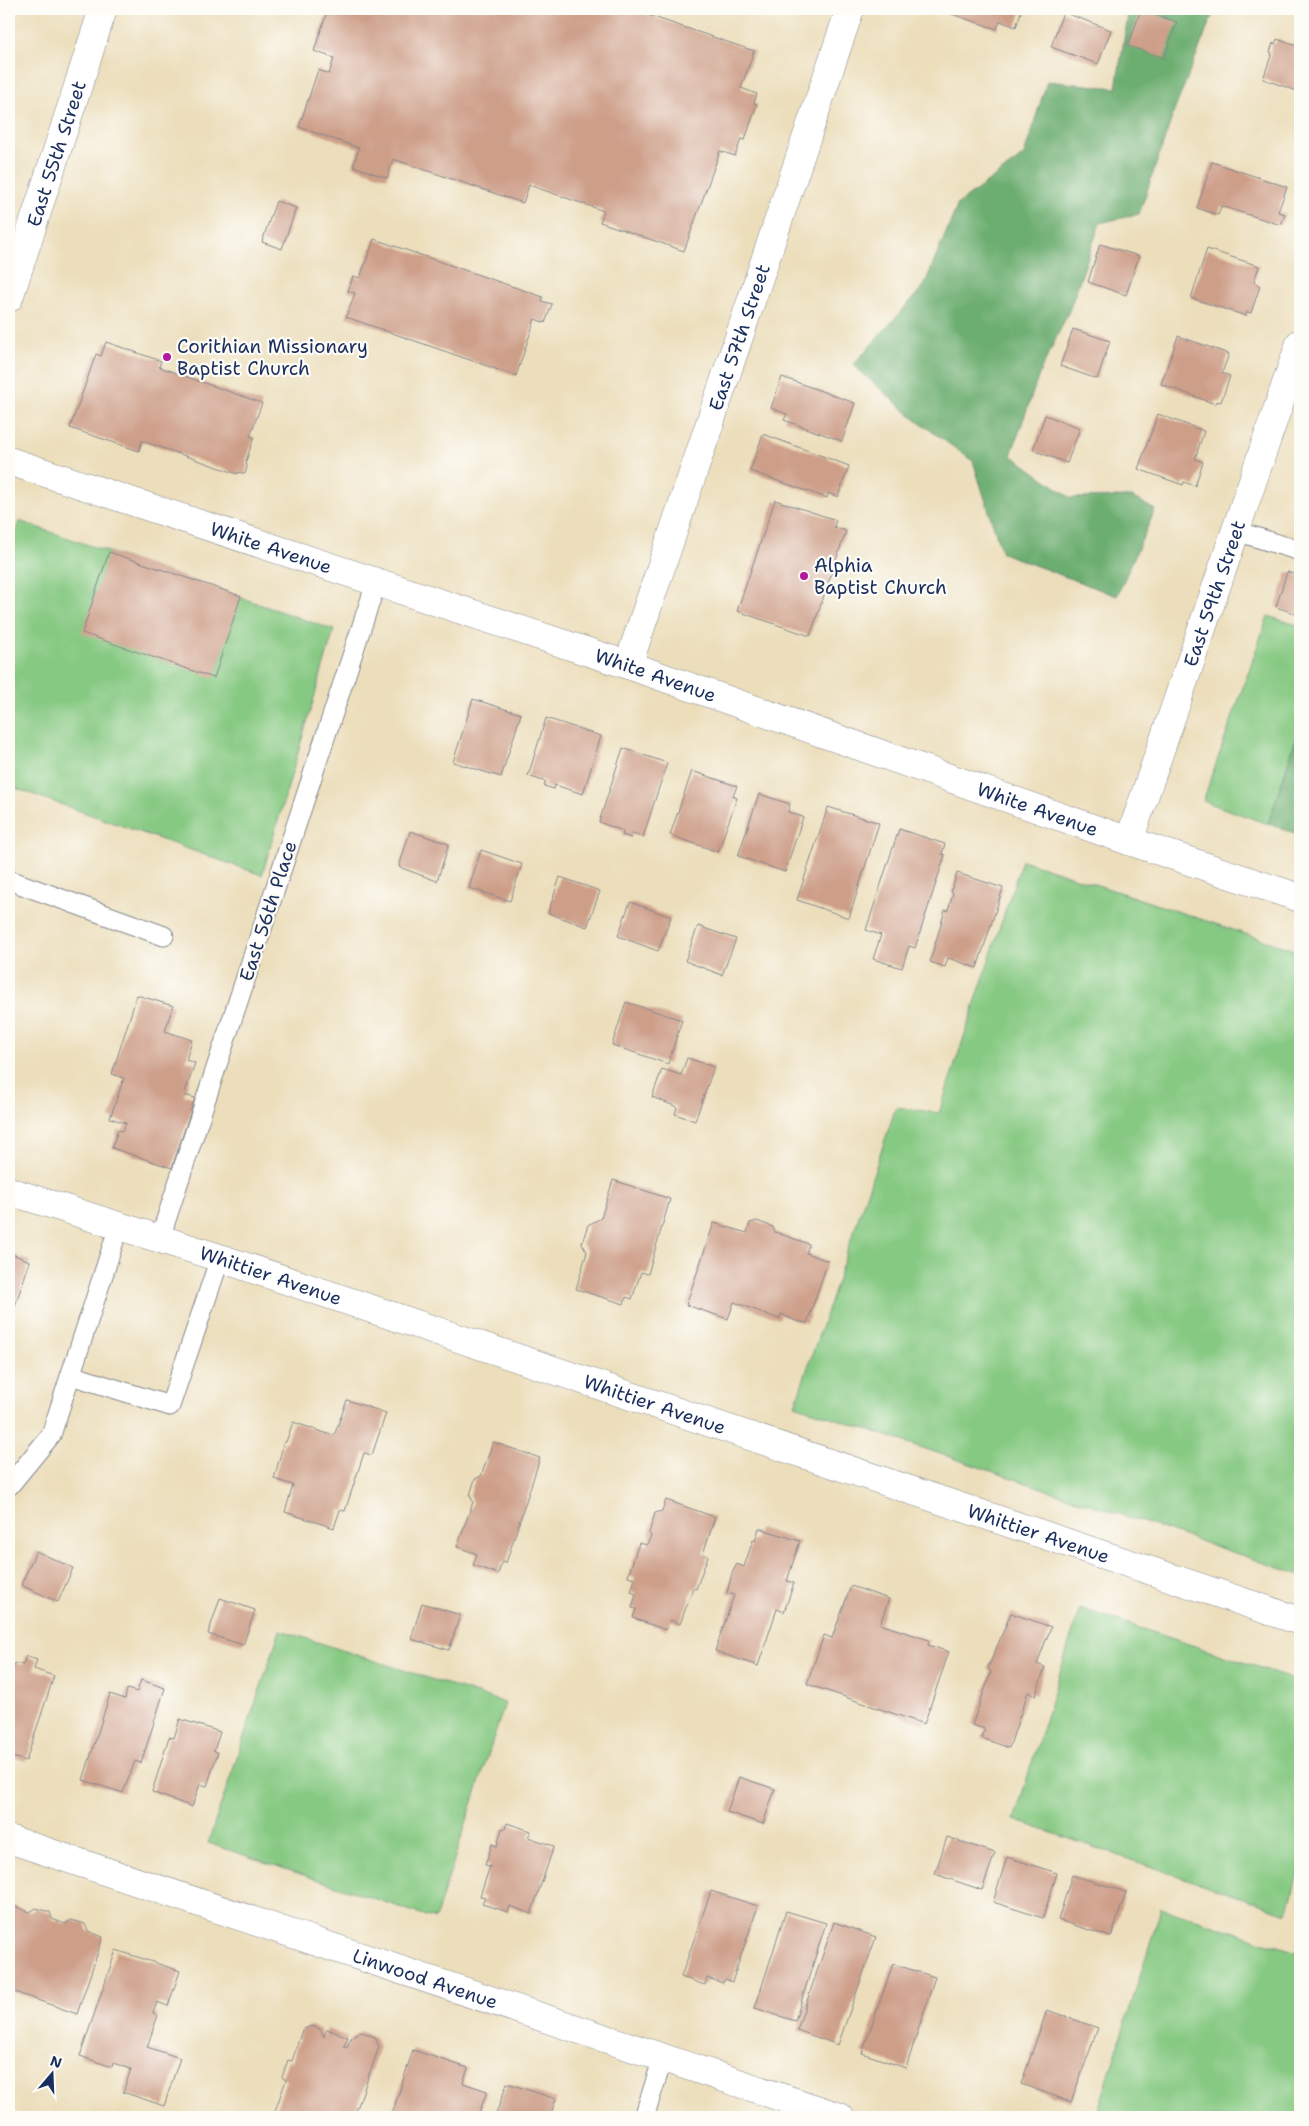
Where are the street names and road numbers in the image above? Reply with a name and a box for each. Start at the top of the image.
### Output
street label: East 55th Street [21,77,91,230]
street label: East 57th Street [703,261,775,414]
street label: White Avenue [207,516,335,579]
street label: East 59th Street [1177,517,1251,670]
street label: White Avenue [592,642,720,707]
street label: White Avenue [974,776,1102,842]
street label: East 56th Place [234,838,302,984]
street label: Whittier Avenue [197,1240,345,1311]
street label: Whittier Avenue [580,1369,729,1440]
street label: Whittier Avenue [964,1498,1113,1569]
street label: Linwood Avenue [350,1942,501,2014]

